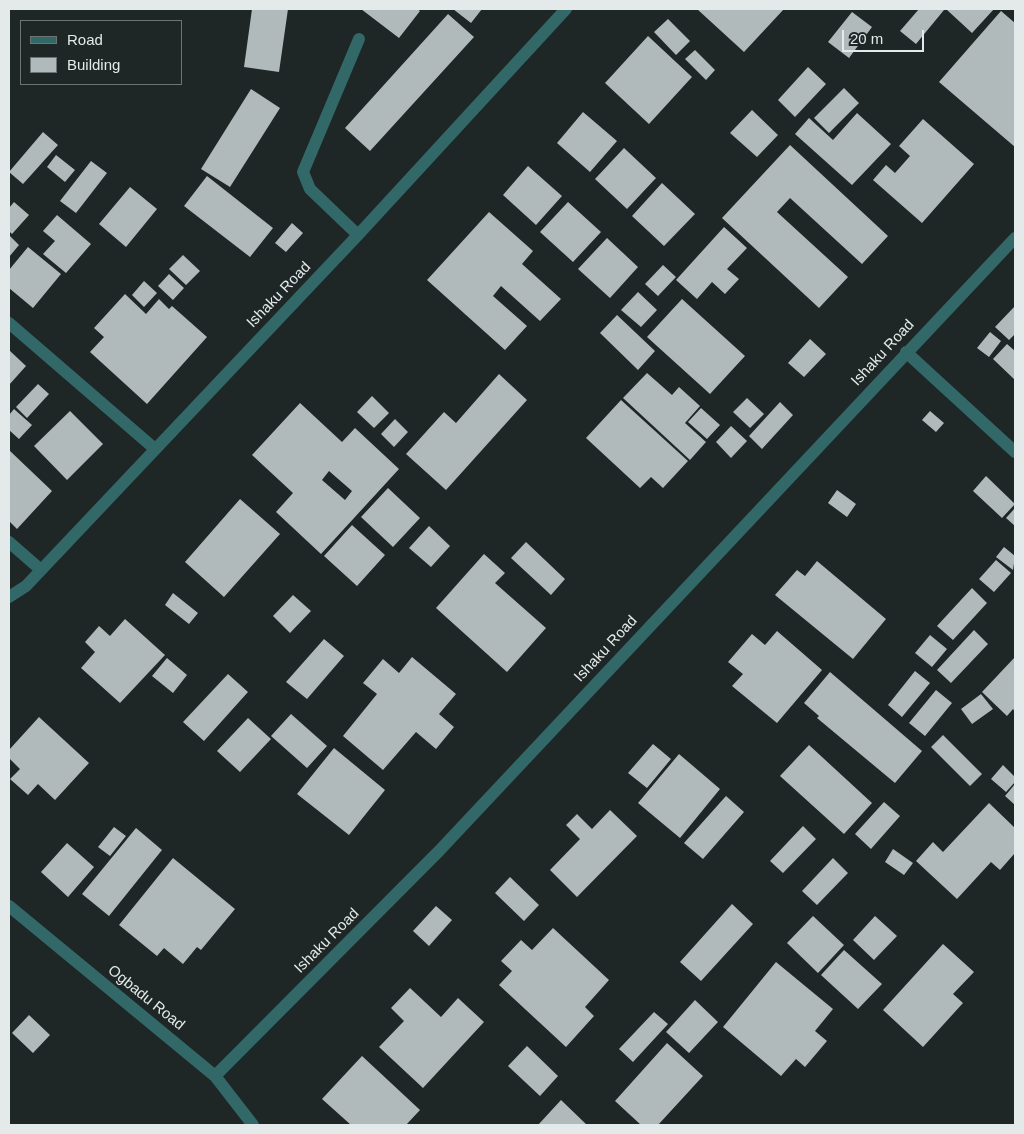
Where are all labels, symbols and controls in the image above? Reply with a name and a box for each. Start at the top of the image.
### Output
legend [20,20,182,85]
scale bar [844,20,926,52]
text: 20 m [850,30,883,47]
text: Road [67,31,103,48]
text: Building [67,56,120,73]
street label: Ishaku Road [243,258,315,332]
street label: Ishaku Road [848,316,918,390]
street label: Ishaku Road [571,612,641,686]
street label: Ishaku Road [291,905,363,977]
street label: Ogbadu Road [104,962,188,1034]

